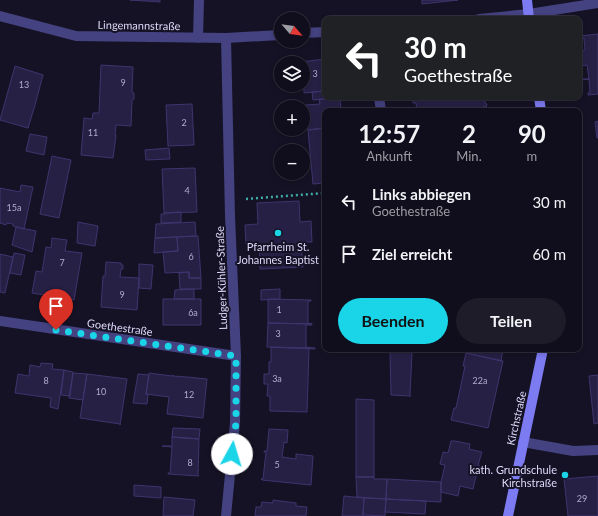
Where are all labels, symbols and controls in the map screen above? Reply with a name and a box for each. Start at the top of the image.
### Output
north arrow [274,12,310,48]
map controls [274,12,310,180]
street label: Lingemannstraße [97,18,181,32]
text: 30 m [404,30,467,64]
icon: left [338,32,390,84]
button: layers [274,56,310,92]
text: Goethestraße [404,64,512,86]
house number: 3 [312,68,318,79]
house number: 9 [120,77,126,88]
house number: 13 [19,79,29,90]
button: + [274,100,310,136]
house number: 2 [181,117,187,128]
text: 12:57 [358,119,420,148]
text: 2 [462,119,476,148]
text: 90 [518,119,546,148]
house number: 11 [88,127,98,138]
button: − [274,144,310,180]
text: Ankunft [366,148,412,164]
text: Min. [456,148,482,164]
text: m [526,148,537,164]
house number: 4 [184,185,190,196]
text: Links abbiegen [372,185,471,203]
icon: left [338,191,360,213]
text: 30 m [532,193,566,211]
house number: 15a [7,202,21,213]
text: Goethestraße [372,203,450,219]
street label: Ludger-Kühler-Straße [213,226,229,330]
marker: Pfarrheim St. Johannes Baptist [273,228,283,238]
place label: Pfarrheim St. Johannes Baptist [237,240,319,266]
icon: arrive [338,243,360,265]
text: Ziel erreicht [372,245,452,263]
text: 60 m [532,245,566,263]
house number: 6 [188,251,194,262]
house number: 7 [59,257,65,268]
pin [39,289,73,330]
house number: 9 [119,289,125,300]
icon: arrive [45,295,67,317]
button: Beenden [338,298,448,344]
button: Teilen [456,298,566,344]
house number: 1 [276,304,282,315]
house number: 6a [188,307,198,318]
street label: Goethestraße [86,316,154,338]
house number: 3 [275,328,281,339]
house number: 3a [272,373,282,384]
house number: 8 [43,375,49,386]
house number: 22a [473,375,487,386]
house number: 10 [96,386,106,397]
house number: 12 [184,389,194,400]
street label: Kirchstraße [503,389,529,446]
position arrow [211,433,253,475]
house number: 8 [187,457,193,468]
house number: 5 [274,459,280,470]
place label: kath. Grundschule Kirchstraße [469,463,557,489]
marker: kath. Grundschule Kirchstraße [560,470,570,480]
house number: 29 [577,493,587,504]

